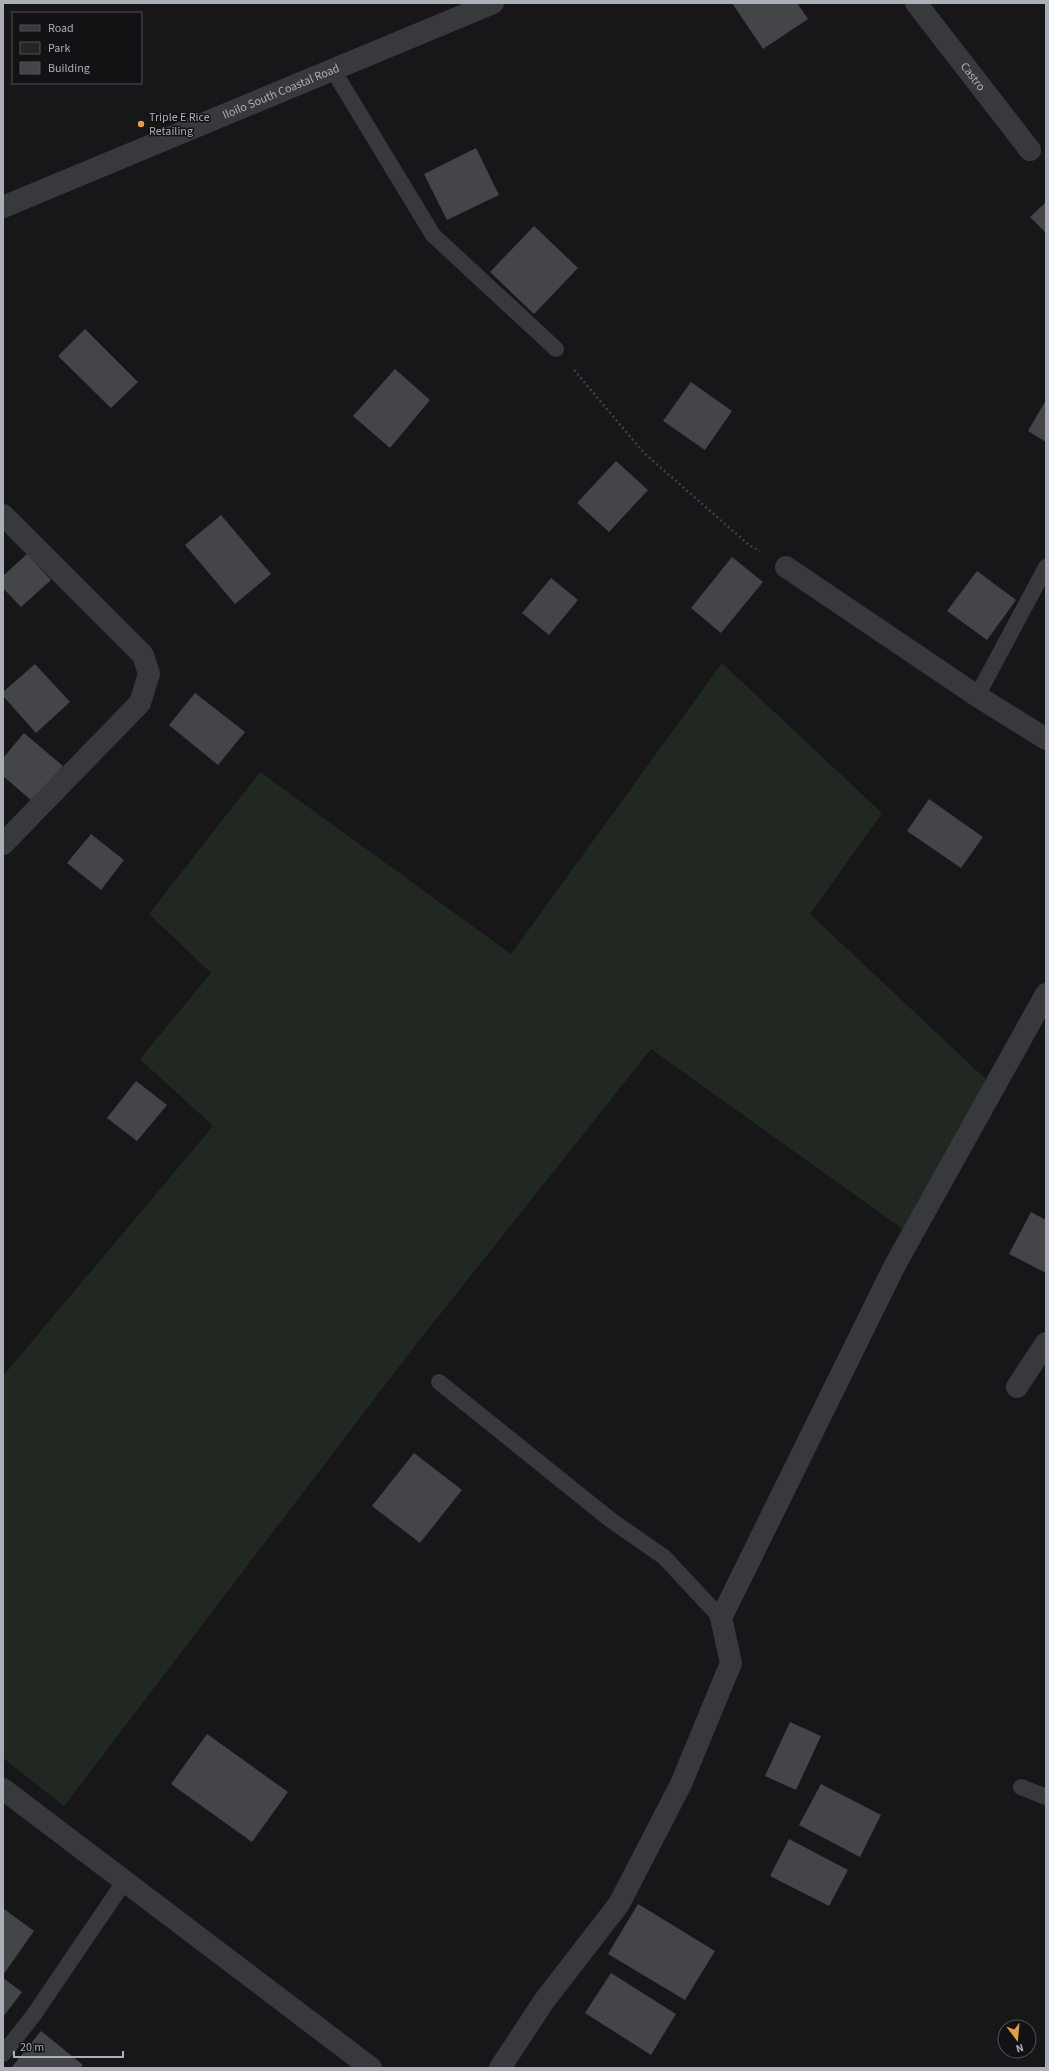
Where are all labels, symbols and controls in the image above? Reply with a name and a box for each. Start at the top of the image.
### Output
legend [12,12,142,84]
text: Road [48,20,74,37]
text: Park [48,40,70,57]
street label: Castro [956,59,989,95]
text: Building [48,60,90,77]
street label: Iloilo South Coastal Road [220,60,342,124]
place label: Triple E Rice Retailing [149,109,210,140]
marker: Triple E Rice Retailing [136,119,146,129]
north arrow [997,2019,1037,2059]
scale bar [14,2033,123,2059]
text: 20 m [20,2039,44,2056]
text: N [1014,2040,1025,2056]

